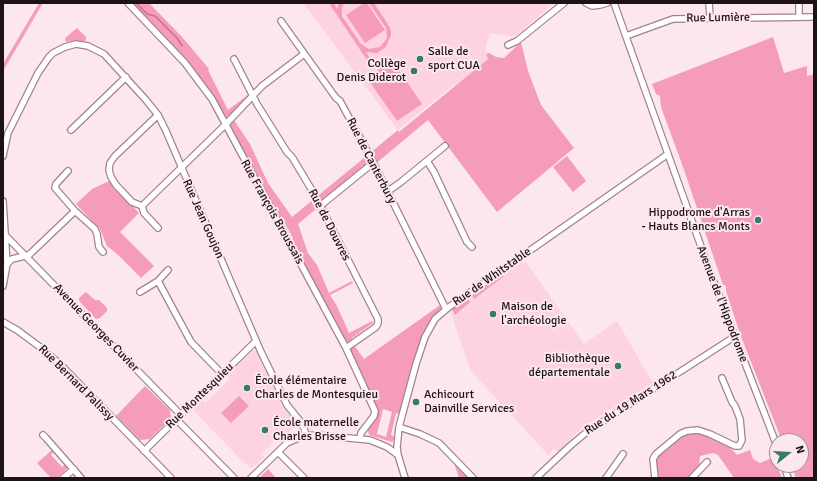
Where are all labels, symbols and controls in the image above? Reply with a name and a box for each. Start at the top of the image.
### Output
street label: Rue Lumière [686,10,750,26]
place label: Salle de sport CUA [428,45,480,73]
marker: Salle de sport CUA [415,54,425,64]
place label: Collège Denis Diderot [337,57,406,85]
marker: Collège Denis Diderot [409,66,419,76]
street label: Rue de Canterbury [343,116,399,206]
street label: Rue François Broussais [237,157,307,267]
street label: Rue Jean Goujon [179,177,227,261]
street label: Rue de Douvres [305,187,353,263]
place label: Hippodrome d'Arras - Hauts Blancs Monts [641,206,750,234]
marker: Hippodrome d'Arras - Hauts Blancs Monts [753,215,763,225]
street label: Avenue de l'Hippodrome [693,244,751,364]
street label: Rue de Whitstable [450,245,534,309]
street label: Avenue Georges Cuvier [50,281,142,375]
place label: Maison de l'archéologie [501,300,567,328]
marker: Maison de l'archéologie [488,309,498,319]
street label: Rue Bernard Palissy [35,342,117,424]
place label: Bibliothèque départementale [529,352,610,380]
street label: Rue Montesquieu [163,360,237,432]
marker: Bibliothèque départementale [613,361,623,371]
street label: Rue du 19 Mars 1962 [582,368,680,438]
place label: École élémentaire Charles de Montesquieu [255,374,378,402]
marker: École élémentaire Charles de Montesquieu [242,383,252,393]
place label: Achicourt Dainville Services [424,388,514,416]
marker: Achicourt Dainville Services [411,397,421,407]
place label: École maternelle Charles Brisse [273,416,359,444]
marker: École maternelle Charles Brisse [260,425,270,435]
north arrow [769,433,809,473]
text: N [793,444,807,455]

